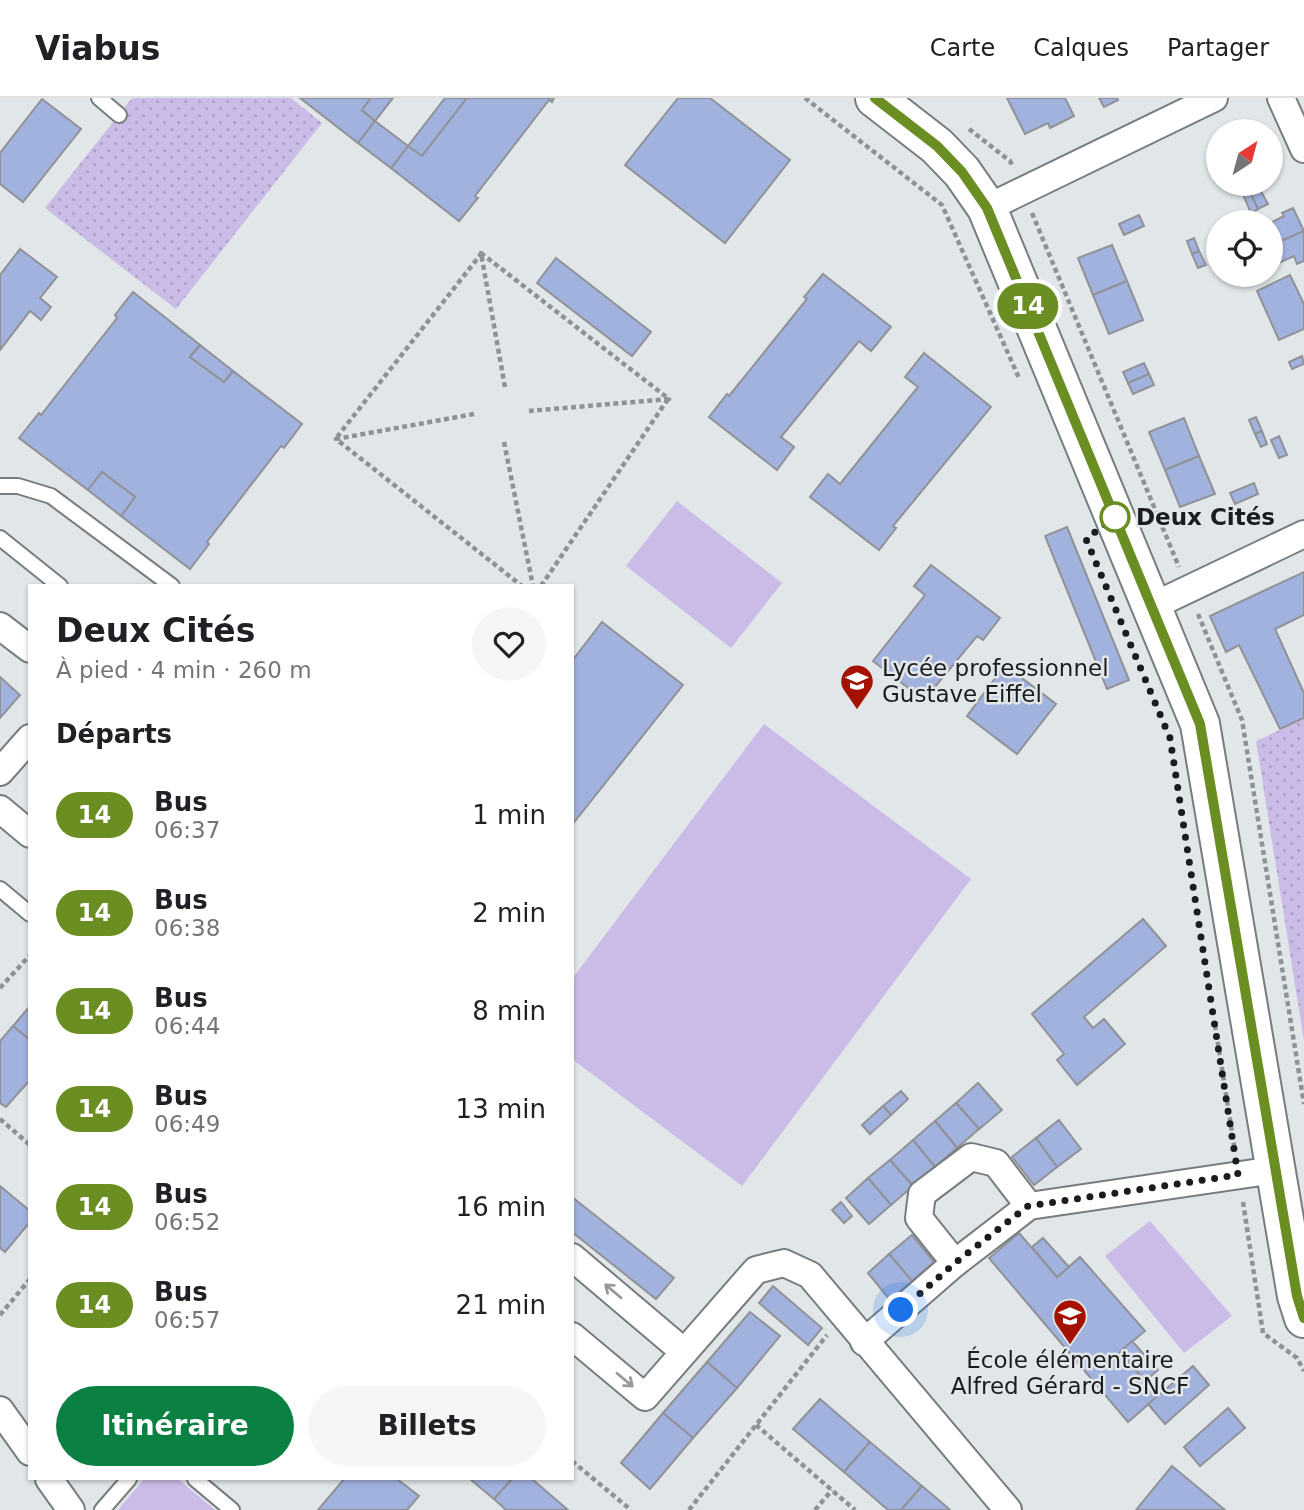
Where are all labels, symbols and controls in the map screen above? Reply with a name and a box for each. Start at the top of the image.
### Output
text: Viabus [35,29,160,68]
text: Carte [930,34,995,62]
text: Calques [1033,34,1129,62]
text: Partager [1167,34,1269,62]
north arrow [1206,119,1283,196]
map controls [1206,119,1283,287]
button: locate [1206,210,1283,287]
line badge: 14 [996,283,1060,329]
text: 14 [1011,292,1045,320]
marker: Deux Cités [1100,502,1130,532]
place label: Deux Cités [1136,504,1275,530]
button: heart [472,607,546,681]
text: Deux Cités [56,611,255,650]
place label: Lycée professionnel Gustave Eiffel [882,655,1109,707]
text: À pied · 4 min · 260 m [56,657,312,683]
school or university icon: Lycée professionnel Gustave Eiffel [838,662,876,711]
text: Départs [56,719,172,749]
text: Bus [154,787,208,817]
text: 1 min [472,800,546,830]
text: 14 [78,801,111,829]
text: 06:37 [154,817,220,843]
text: Bus [154,885,208,915]
text: 2 min [472,898,546,928]
text: 14 [78,899,111,927]
text: 06:38 [154,915,220,941]
text: Bus [154,983,208,1013]
text: 8 min [472,996,546,1026]
text: 14 [78,997,111,1025]
text: 06:44 [154,1013,220,1039]
text: Bus [154,1081,208,1111]
text: 13 min [456,1094,546,1124]
text: 14 [78,1095,111,1123]
text: 06:49 [154,1111,220,1137]
text: Bus [154,1179,208,1209]
text: 16 min [456,1192,546,1222]
text: 14 [78,1193,111,1221]
text: 06:52 [154,1209,220,1235]
text: Bus [154,1277,208,1307]
one-way arrow [604,1283,622,1299]
text: 21 min [456,1290,546,1320]
text: 14 [78,1291,111,1319]
your location [883,1292,918,1327]
school or university icon: École élémentaire Alfred Gérard - SNCF [1051,1297,1089,1346]
text: 06:57 [154,1307,220,1333]
place label: École élémentaire Alfred Gérard - SNCF [951,1346,1189,1399]
one-way arrow [615,1372,633,1388]
button: Itinéraire [56,1386,294,1466]
button: Billets [308,1386,546,1466]

